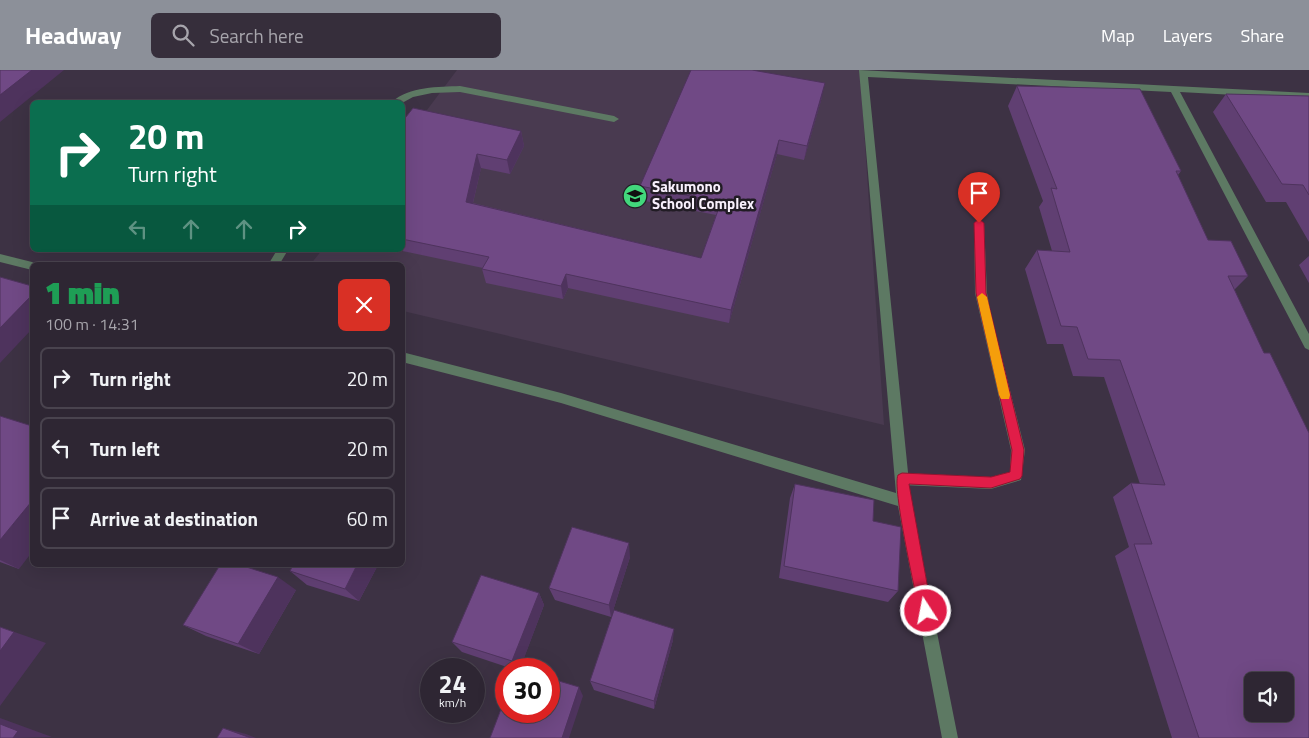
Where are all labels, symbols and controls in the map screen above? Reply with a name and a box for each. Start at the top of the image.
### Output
search box [151,13,501,58]
text: Headway [25,17,121,53]
icon: search [169,21,197,49]
text: Search here [209,21,304,50]
text: Map [1101,22,1135,49]
text: Layers [1163,22,1212,49]
text: Share [1240,22,1284,49]
text: 20 m [128,109,204,163]
icon: right [45,120,110,185]
text: Turn right [128,157,217,191]
pin [958,172,1000,223]
place label: Sakumono School Complex [652,175,754,215]
icon: arrive [965,179,993,207]
school or university icon: Sakumono School Complex [622,183,648,209]
icon: left [124,215,152,243]
icon: ahead [177,215,205,243]
icon: ahead [230,215,258,243]
icon: right [283,215,311,243]
text: 1 min [45,270,120,316]
button: close [338,279,390,331]
text: 100 m · 14:31 [45,312,139,336]
icon: right [47,364,75,392]
text: Turn right [90,364,171,393]
text: 20 m [347,364,388,393]
icon: left [47,434,75,462]
text: Turn left [90,434,160,463]
text: 20 m [347,434,388,463]
icon: arrive [47,504,75,532]
text: Arrive at destination [90,504,258,533]
text: 60 m [347,504,388,533]
position arrow [899,584,951,636]
speed limit sign: 30 [495,658,560,723]
text: 24 [438,665,467,703]
map controls [1244,672,1294,722]
button: sound [1244,672,1294,722]
text: km/h [439,693,466,712]

